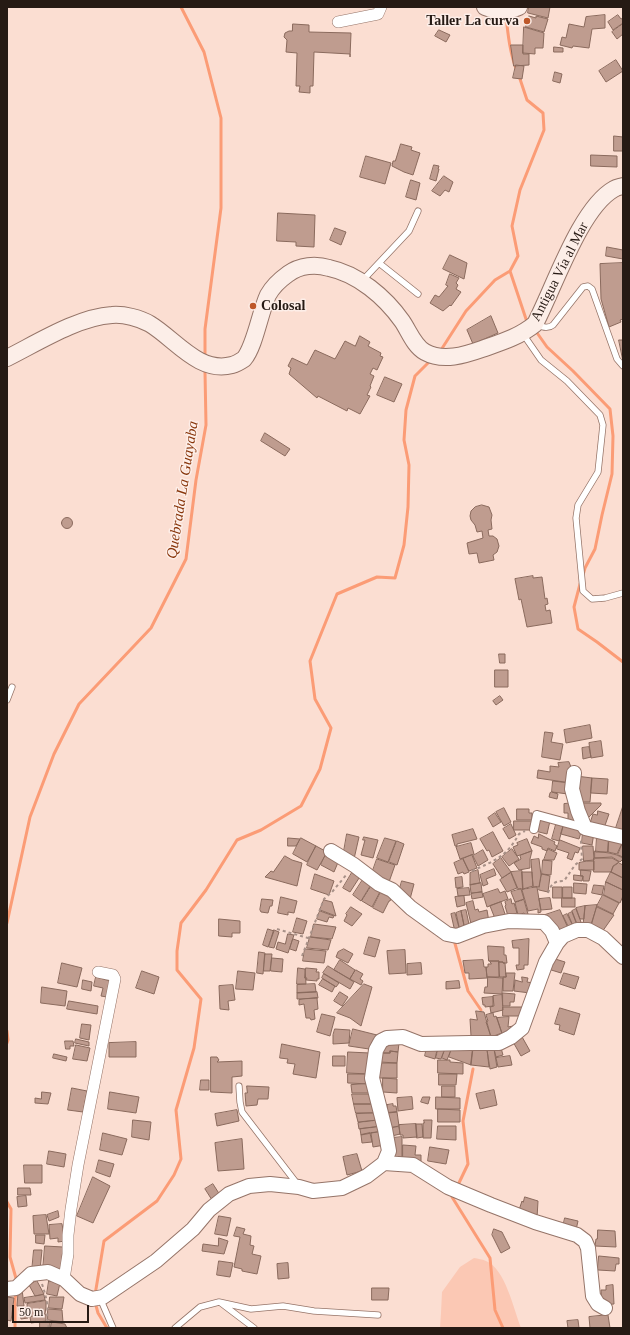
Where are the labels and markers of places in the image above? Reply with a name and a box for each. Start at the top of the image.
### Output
place label: Taller La curva [426,13,519,29]
marker: Taller La curva [522,16,532,26]
place label: Colosal [261,298,305,314]
marker: Colosal [248,301,258,311]

